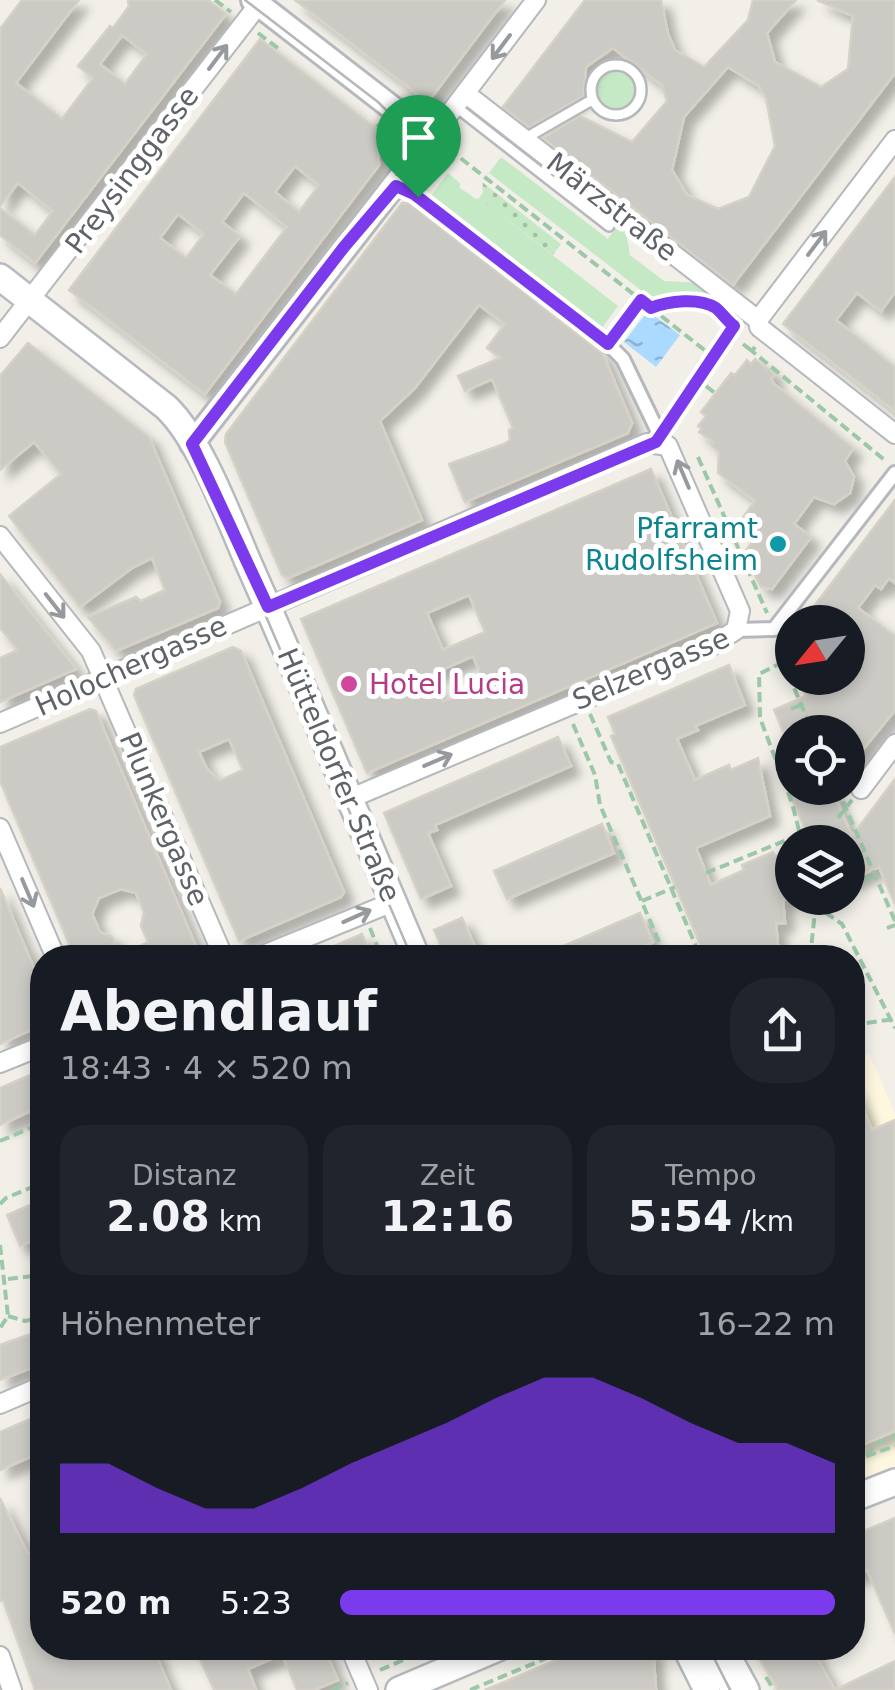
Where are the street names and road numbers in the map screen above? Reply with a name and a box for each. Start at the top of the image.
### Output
street label: Preysinggasse [59,80,205,260]
street label: Märzstraße [540,146,684,268]
street label: Holochergasse [30,609,232,723]
street label: Selzergasse [568,621,734,717]
street label: Hütteldorfer Straße [271,643,407,907]
street label: Plunkergasse [113,727,215,911]

